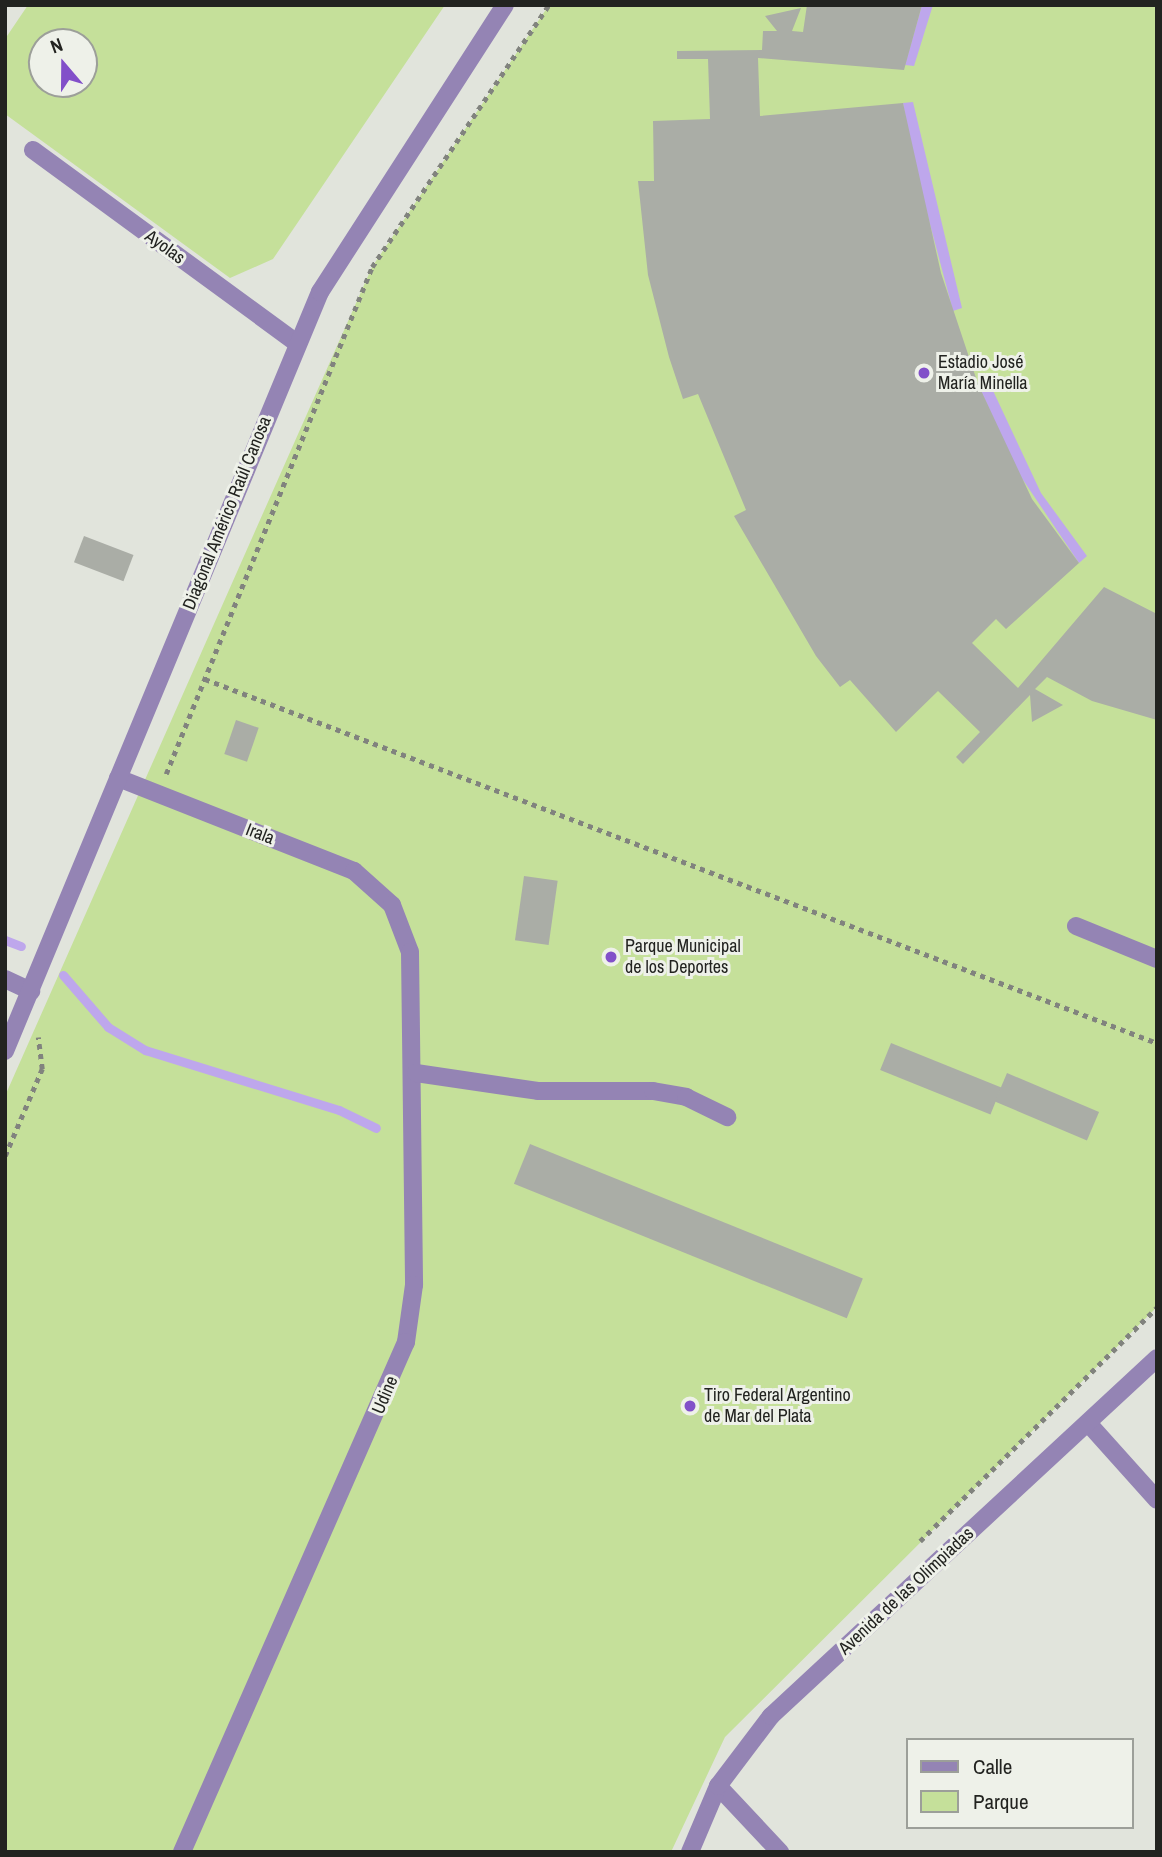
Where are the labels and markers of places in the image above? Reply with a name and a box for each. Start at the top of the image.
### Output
place label: Estadio José María Minella [938,352,1027,394]
marker: Estadio José María Minella [916,365,932,381]
place label: Parque Municipal de los Deportes [625,936,741,978]
marker: Parque Municipal de los Deportes [603,949,619,965]
place label: Tiro Federal Argentino de Mar del Plata [704,1385,851,1428]
marker: Tiro Federal Argentino de Mar del Plata [682,1398,698,1414]

